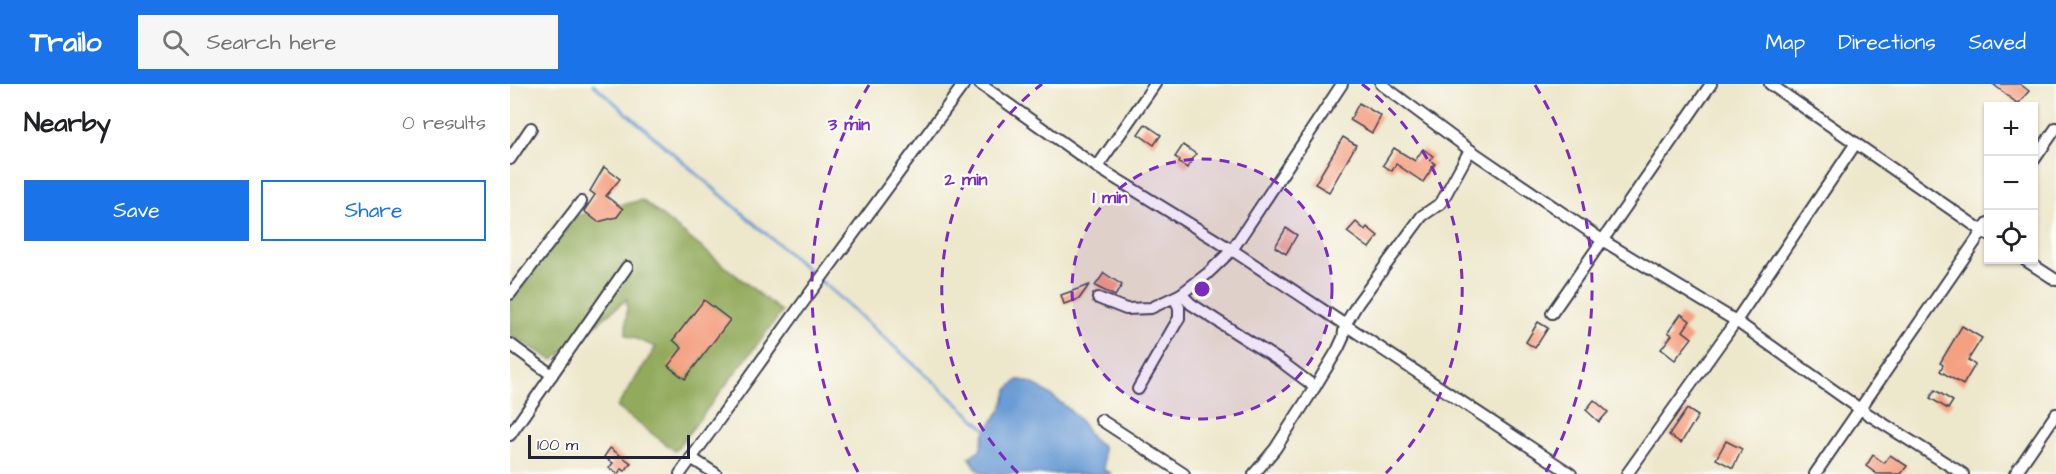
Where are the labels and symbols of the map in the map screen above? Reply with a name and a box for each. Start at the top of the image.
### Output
text: 3 min [827,112,870,137]
text: 2 min [943,167,988,192]
text: 1 min [1092,185,1128,210]
centre of rings [1192,279,1212,299]
scale bar [528,432,690,460]

